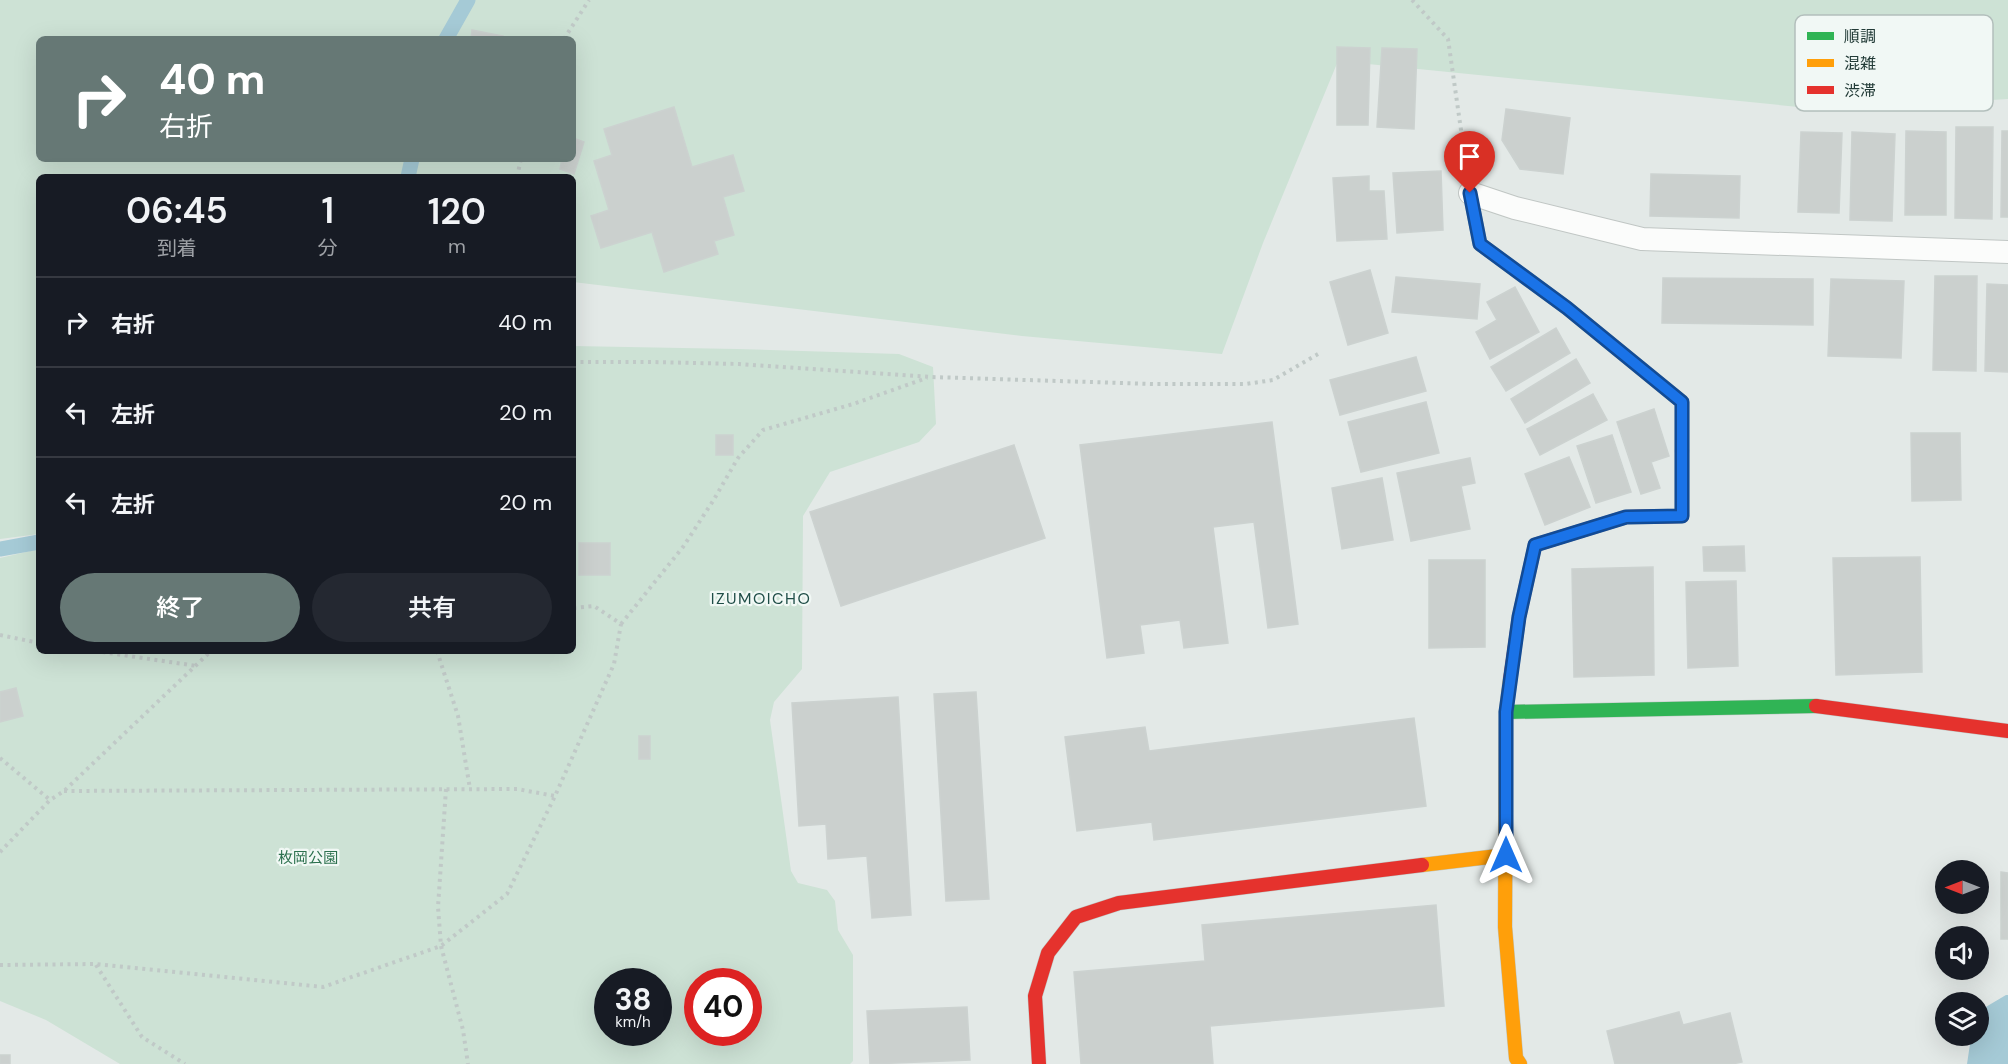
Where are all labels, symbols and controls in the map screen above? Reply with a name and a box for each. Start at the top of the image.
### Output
legend [1795,15,1993,111]
text: 順調 [1844,26,1876,47]
text: 40 m [159,52,265,107]
text: 混雑 [1844,53,1876,74]
icon: right [60,60,138,138]
text: 渋滞 [1844,80,1876,101]
text: 右折 [159,109,213,144]
pin [1444,131,1495,193]
icon: arrive [1453,140,1486,173]
text: 06:45 [126,187,228,234]
text: 1 [321,187,334,234]
text: 120 [428,188,486,235]
text: m [448,233,466,259]
text: 到着 [157,235,197,261]
text: 分 [318,235,338,261]
icon: right [60,306,93,339]
text: 40 m [498,308,552,337]
text: 右折 [111,310,155,339]
icon: left [60,396,93,429]
text: 20 m [499,398,552,427]
text: 左折 [111,400,155,429]
icon: left [60,486,93,519]
text: 20 m [499,488,552,517]
text: 左折 [111,490,155,519]
button: 終了 [60,573,300,642]
button: 共有 [312,573,552,642]
district label: IZUMOICHO [711,588,811,609]
position arrow [1474,823,1538,887]
park label: 枚岡公園 [278,848,338,868]
north arrow [1935,860,1989,914]
map controls [1935,860,1989,1046]
button: sound [1935,926,1989,980]
speed limit sign: 40 [684,968,762,1046]
text: 38 [614,980,652,1019]
button: layers [1935,992,1989,1046]
text: km/h [615,1012,651,1032]

